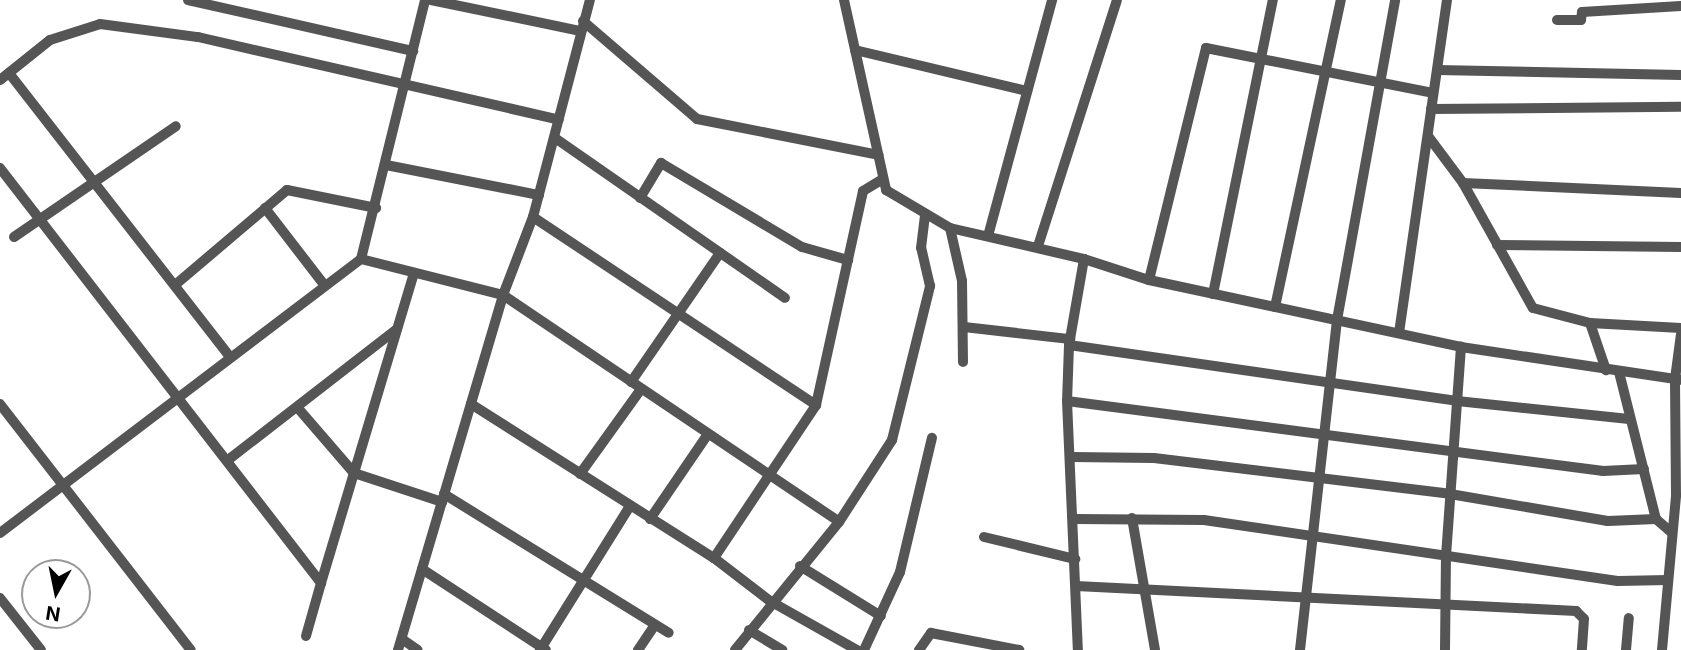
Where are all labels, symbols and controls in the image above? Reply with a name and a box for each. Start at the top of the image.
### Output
north arrow [21,559,91,629]
text: N [44,601,62,626]

